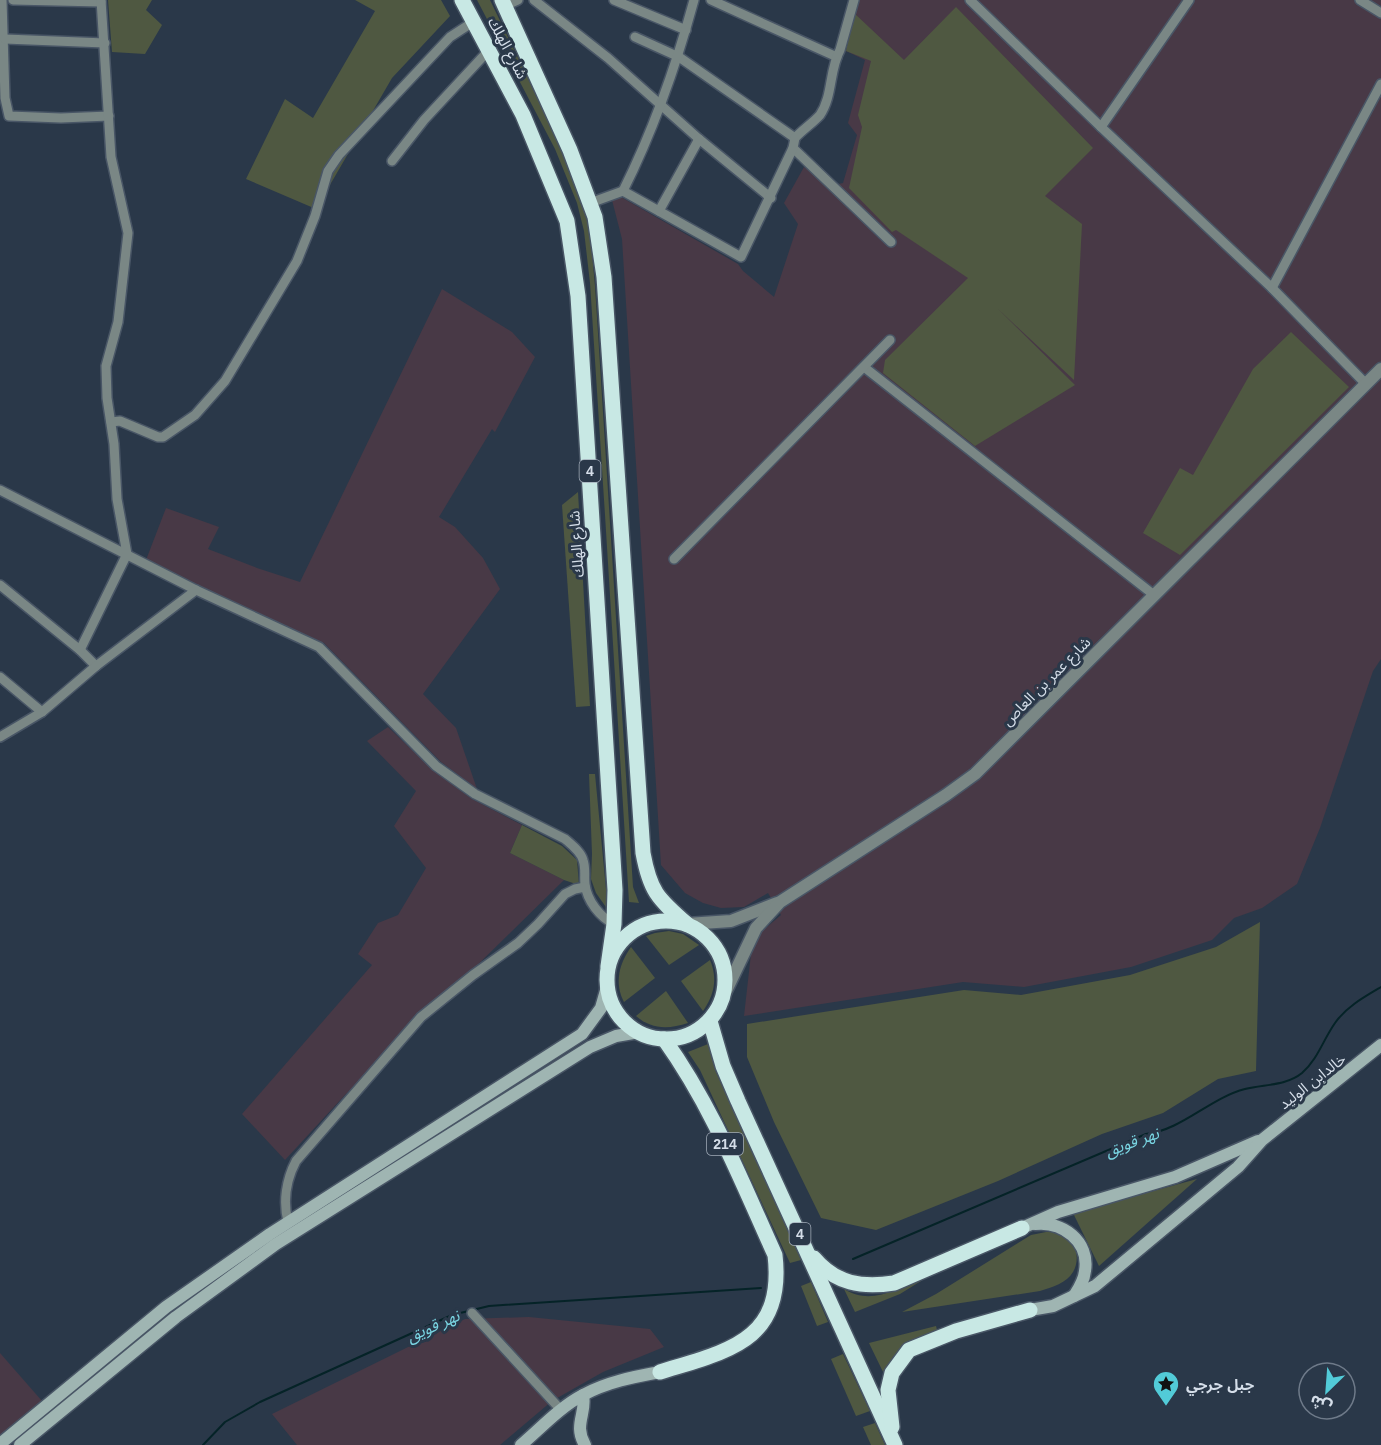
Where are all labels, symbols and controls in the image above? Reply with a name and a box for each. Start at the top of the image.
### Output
street label: شارع الهلك [481,15,531,84]
road number: 4 [580,460,600,482]
street label: شارع الهلك [565,510,591,578]
street label: شارع عمر بن العاص [998,633,1097,732]
street label: خالدابن الوليد [1275,1050,1349,1113]
water label: نهر قويق [1103,1124,1163,1161]
road number: 214 [707,1133,743,1155]
road number: 4 [790,1223,810,1245]
water label: نهر قويق [404,1306,464,1347]
north arrow [1297,1361,1357,1421]
place icon: جبل جرجي [1151,1369,1181,1407]
place label: جبل جرجي [1186,1376,1255,1396]
text: ش [1307,1391,1335,1416]

